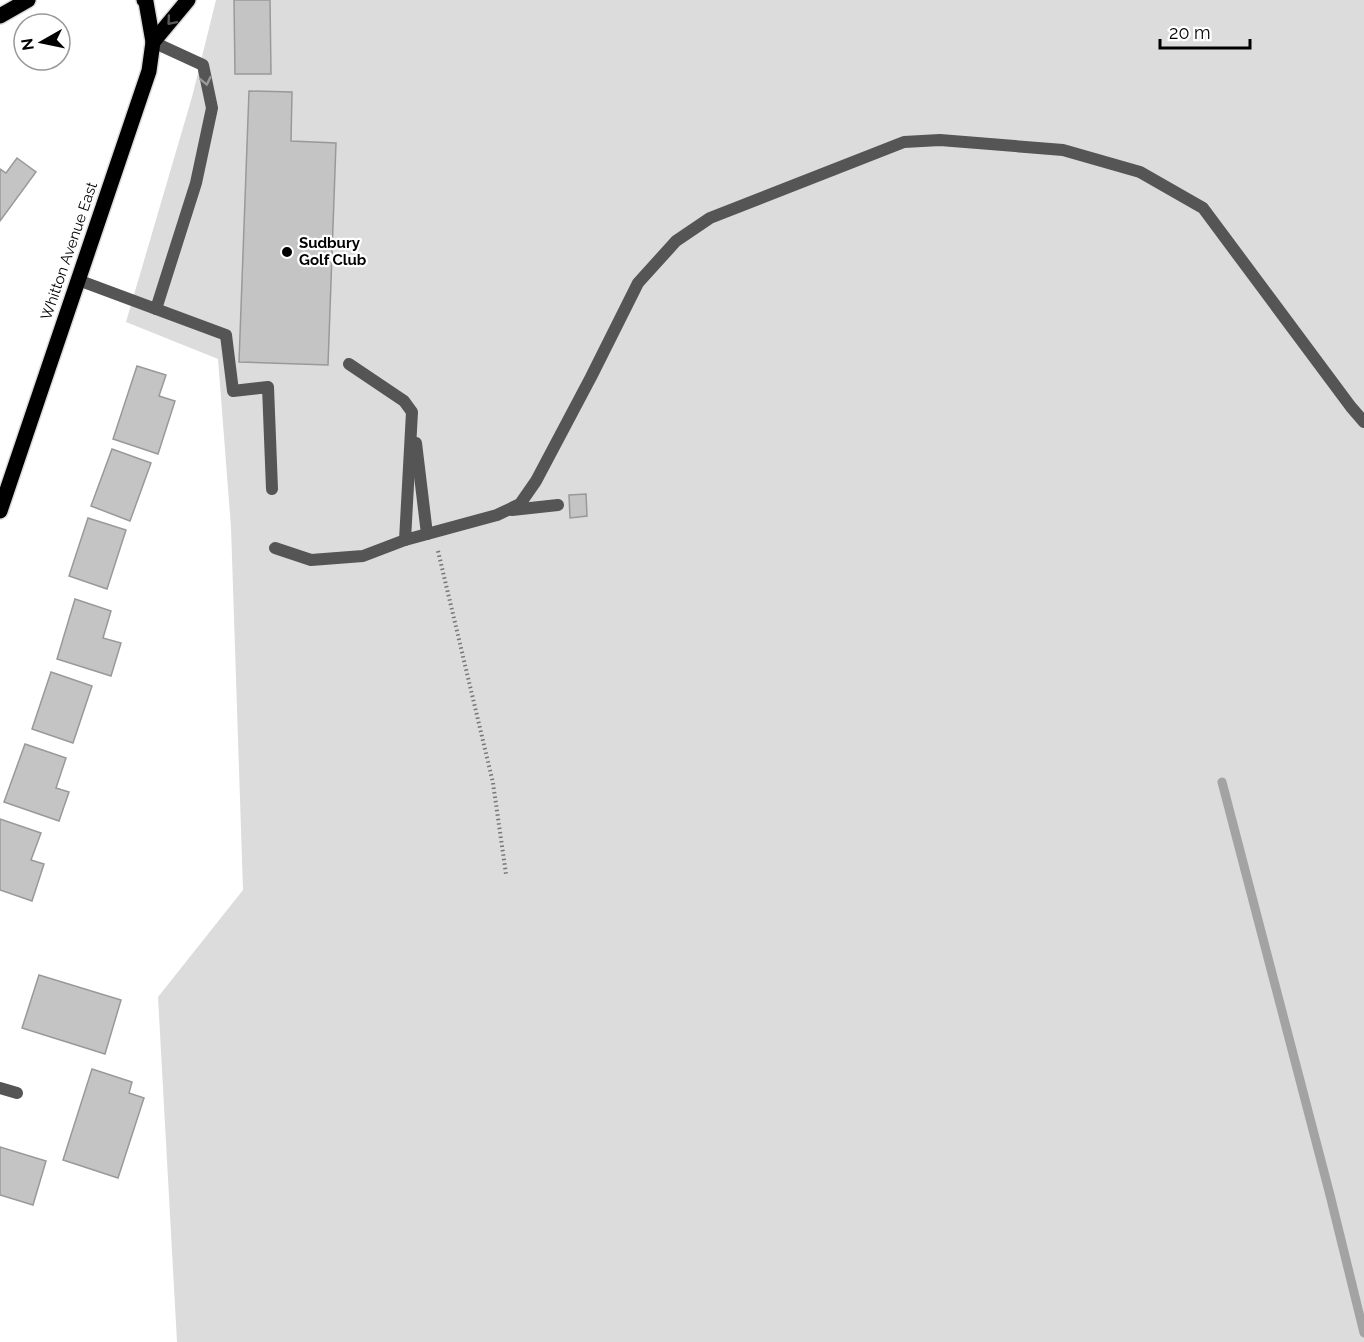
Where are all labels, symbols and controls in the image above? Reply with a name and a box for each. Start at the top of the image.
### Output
north arrow [12,12,72,72]
scale bar [1160,12,1250,50]
one-way arrow [167,14,178,25]
text: 20 m [1169,22,1211,43]
text: N [17,37,38,52]
one-way arrow [199,75,212,85]
street label: Whitton Avenue East [37,180,101,322]
place label: Sudbury Golf Club [299,234,367,269]
marker: Sudbury Golf Club [280,245,294,259]

